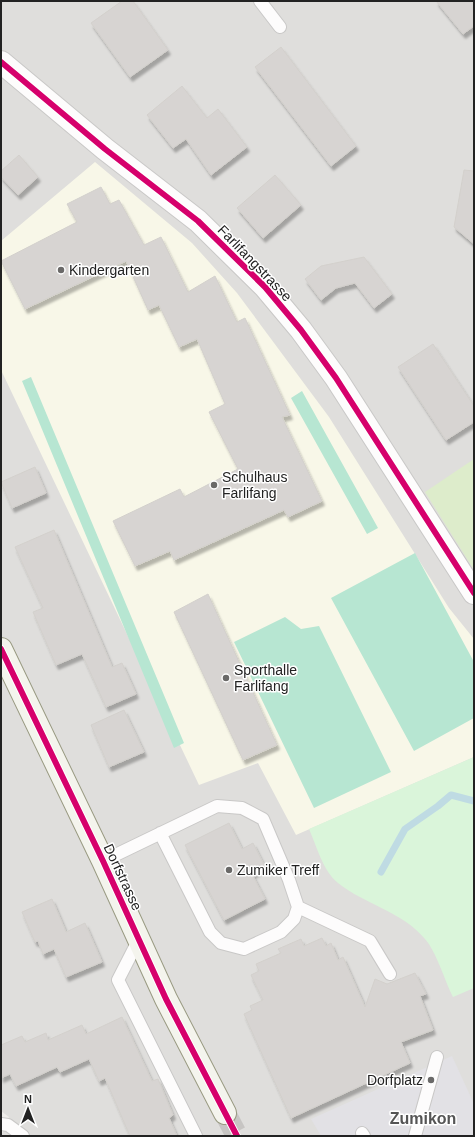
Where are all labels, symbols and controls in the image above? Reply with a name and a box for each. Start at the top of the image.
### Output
street label: Farlifangstrasse [215,222,295,305]
place label: Kindergarten [69,262,149,278]
marker: Kindergarten [56,265,66,275]
place label: Schulhaus Farlifang [222,469,287,501]
marker: Schulhaus Farlifang [209,480,219,490]
place label: Sporthalle Farlifang [234,662,297,694]
marker: Sporthalle Farlifang [221,673,231,683]
street label: Dorfstrasse [101,841,145,913]
place label: Zumiker Treff [237,862,319,878]
marker: Zumiker Treff [224,865,234,875]
place label: Dorfplatz [367,1072,423,1088]
marker: Dorfplatz [426,1075,436,1085]
north arrow [8,1089,48,1129]
text: N [24,1093,32,1105]
district label: Zumikon [390,1110,456,1127]

